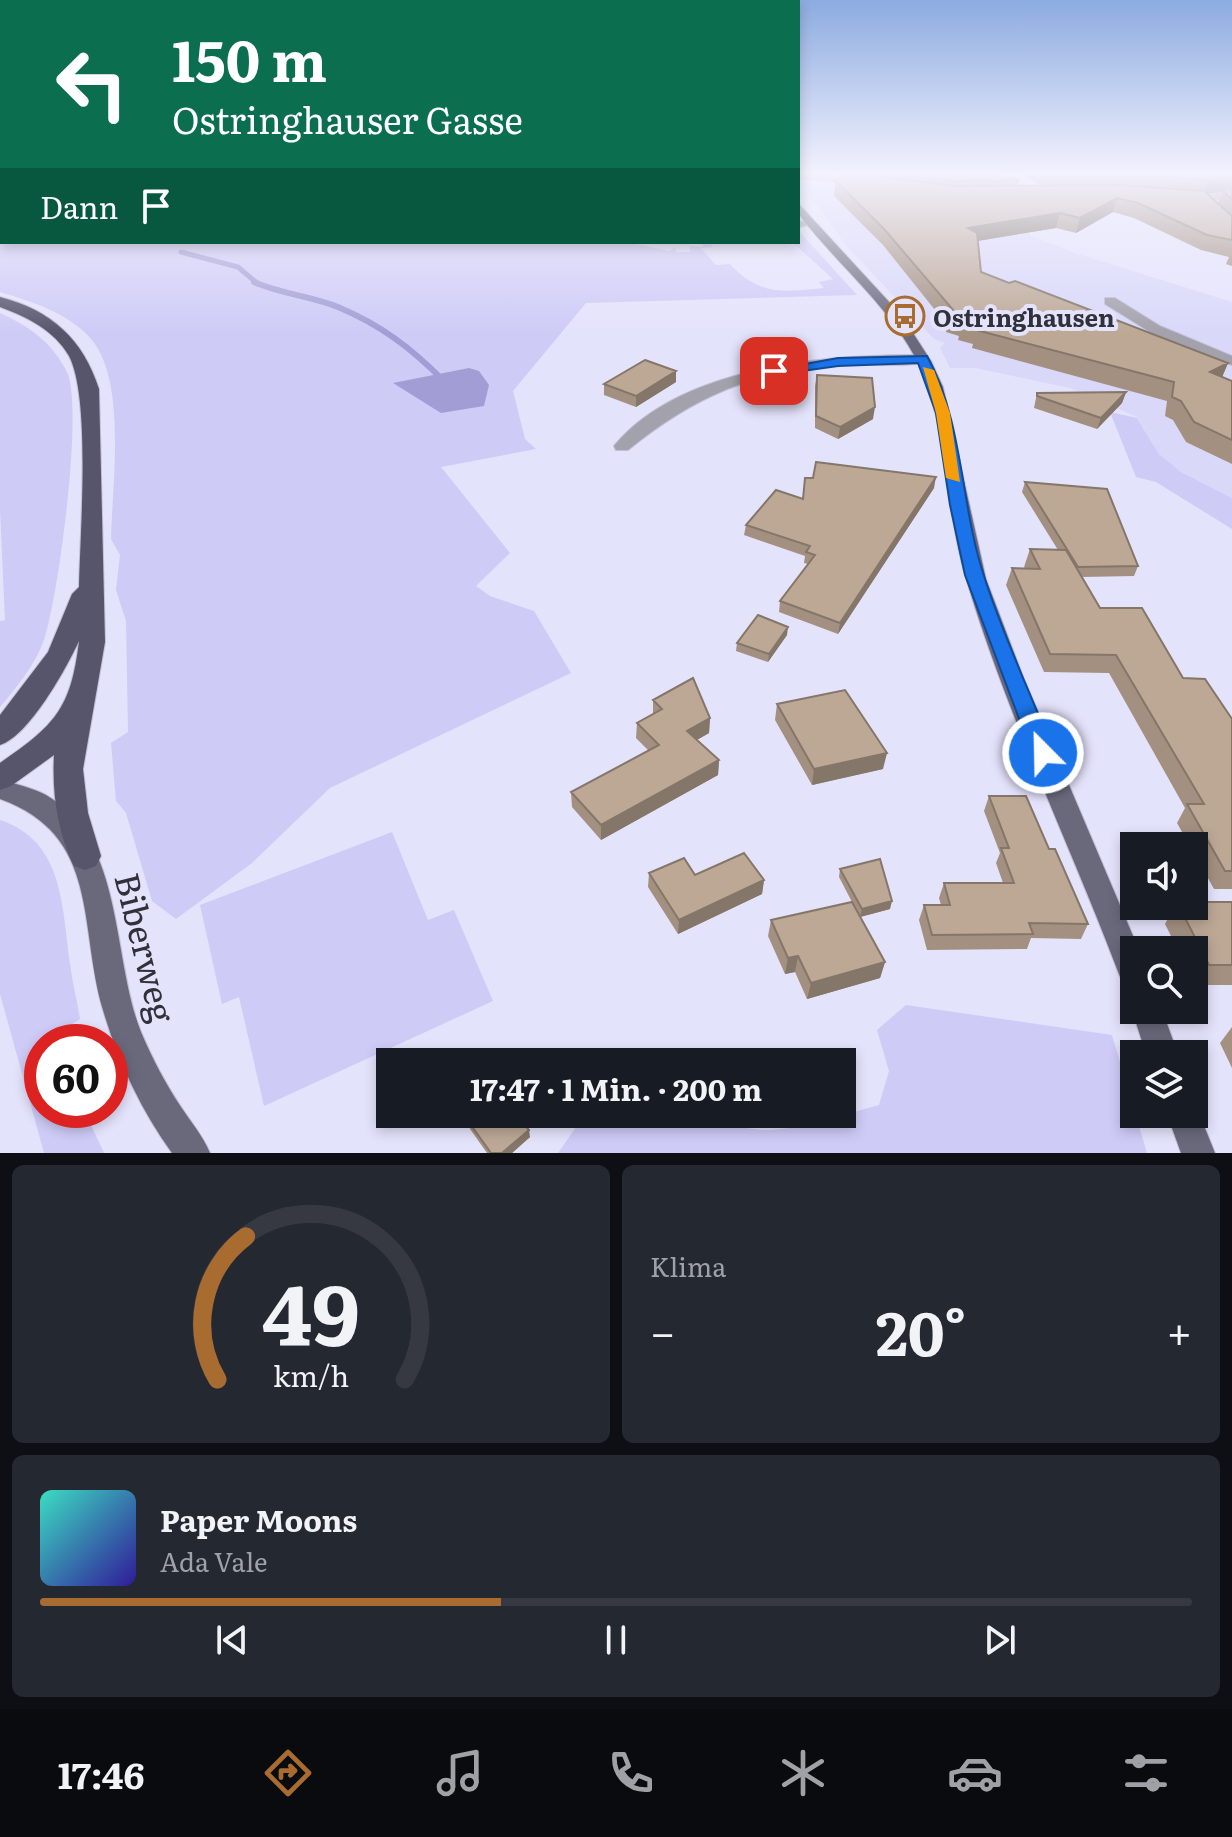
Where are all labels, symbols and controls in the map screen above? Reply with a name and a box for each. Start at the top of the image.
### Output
text: 150 m [172,16,327,99]
icon: left [40,32,144,136]
text: Ostringhauser Gasse [172,92,523,145]
text: Dann [40,184,118,228]
icon: arrive [134,184,178,228]
bus stop icon: Ostringhausen [884,295,926,337]
place label: Ostringhausen [933,299,1115,334]
pin [740,337,808,405]
icon: arrive [752,349,796,393]
position arrow [1001,711,1085,795]
map controls [1120,832,1208,1128]
button: sound [1120,832,1208,920]
street label: Biberweg [104,867,190,1027]
button: search [1120,936,1208,1024]
speed limit sign: 60 [24,1024,128,1128]
button: layers [1120,1040,1208,1128]
text: 17:47 · 1 Min. · 200 m [470,1066,762,1110]
text: Klima [650,1246,726,1285]
text: 49 [262,1248,360,1372]
text: 20° [876,1285,966,1374]
text: − [650,1297,676,1363]
text: + [1166,1297,1192,1363]
text: km/h [273,1353,349,1396]
text: Paper Moons [160,1497,357,1541]
text: Ada Vale [160,1541,267,1580]
icon: previous [210,1618,254,1662]
icon: pause [594,1618,638,1662]
icon: next [978,1618,1022,1662]
icon: directions [260,1745,316,1801]
icon: music [432,1745,488,1801]
icon: phone [603,1745,659,1801]
icon: climate [775,1745,831,1801]
icon: car [947,1745,1003,1801]
icon: filters [1118,1745,1174,1801]
text: 17:46 [58,1747,145,1800]

